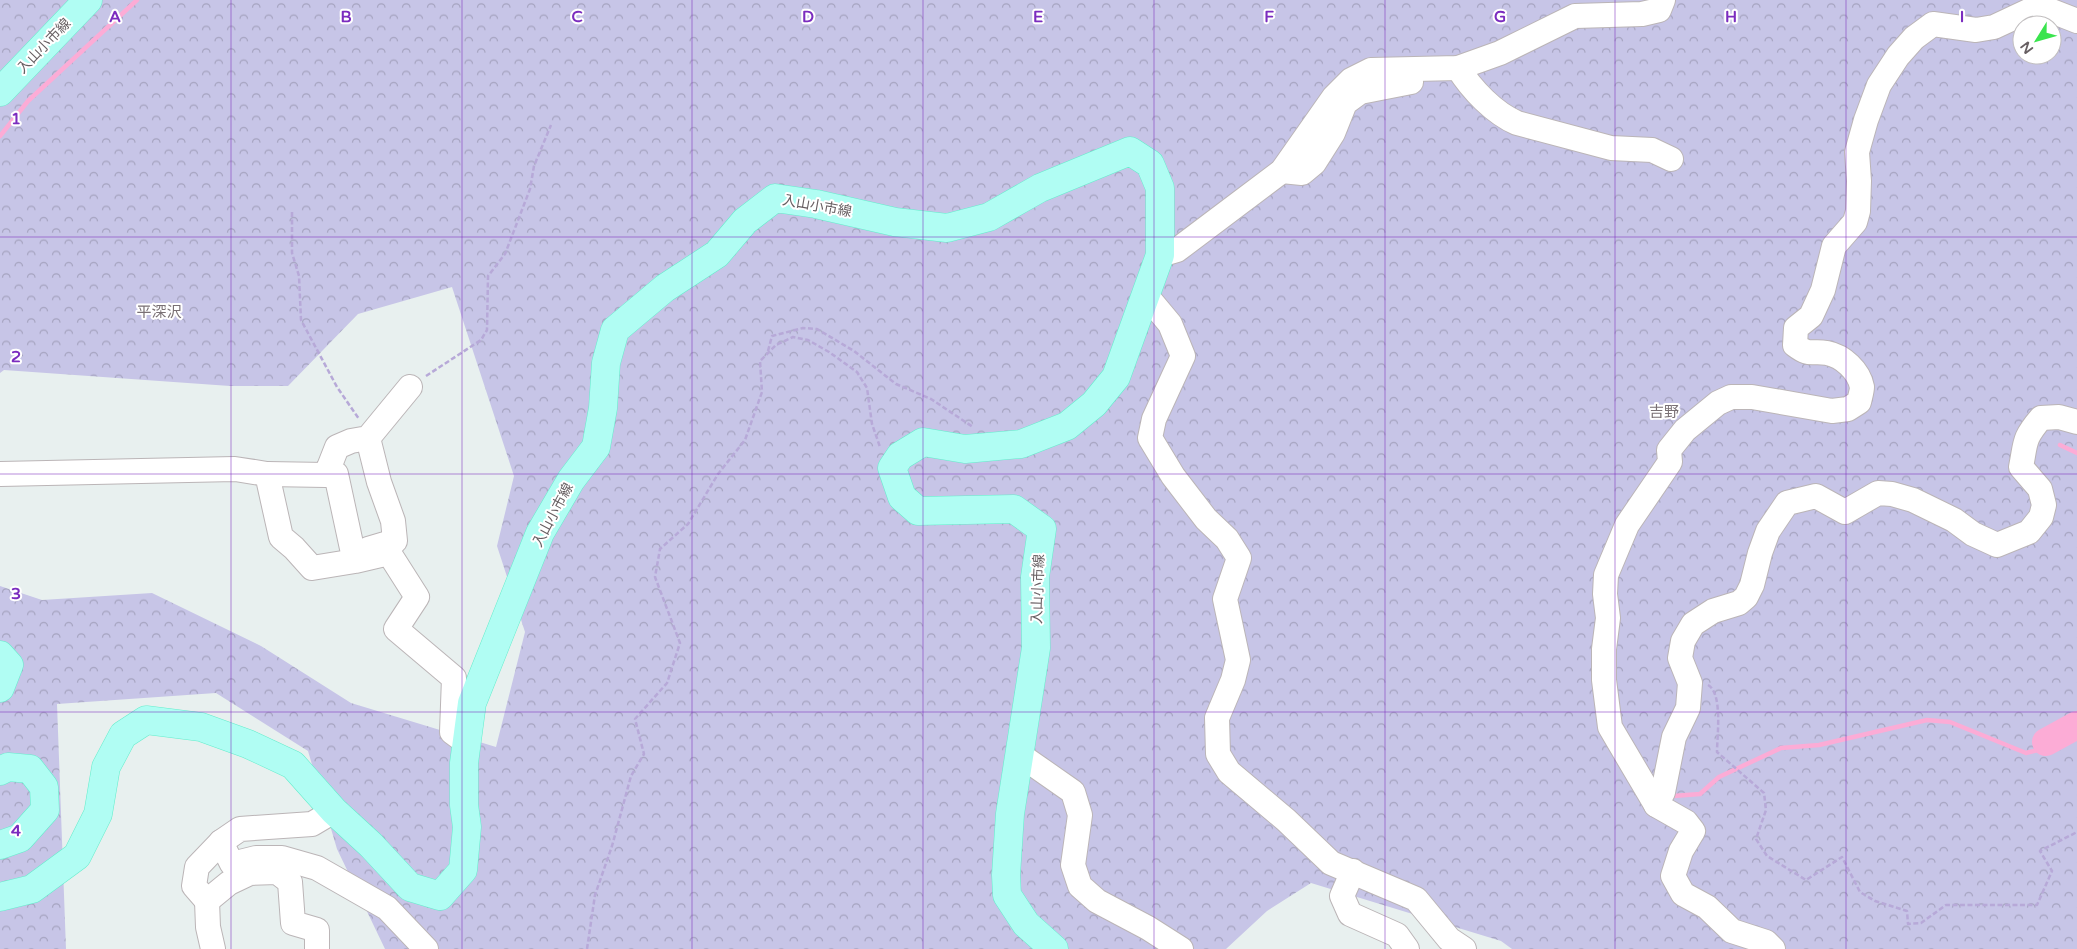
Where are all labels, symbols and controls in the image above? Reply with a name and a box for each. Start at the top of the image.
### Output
text: A [109,7,121,27]
text: B [340,7,352,27]
text: C [571,7,583,27]
text: D [802,7,814,27]
text: E [1033,7,1043,27]
text: F [1264,7,1274,27]
text: G [1494,7,1506,27]
text: H [1725,7,1737,27]
text: I [1960,7,1964,27]
street label: 入山小市線 [14,15,74,77]
north arrow [2012,15,2062,65]
text: N [2017,38,2037,57]
text: 1 [11,109,21,129]
street label: 入山小市線 [781,192,853,220]
district label: 平深沢 [136,303,182,321]
text: 2 [11,347,21,367]
district label: 吉野 [1649,403,1679,421]
street label: 入山小市線 [529,480,577,550]
street label: 入山小市線 [1028,554,1048,624]
text: 3 [11,584,21,604]
text: 4 [11,821,21,841]

